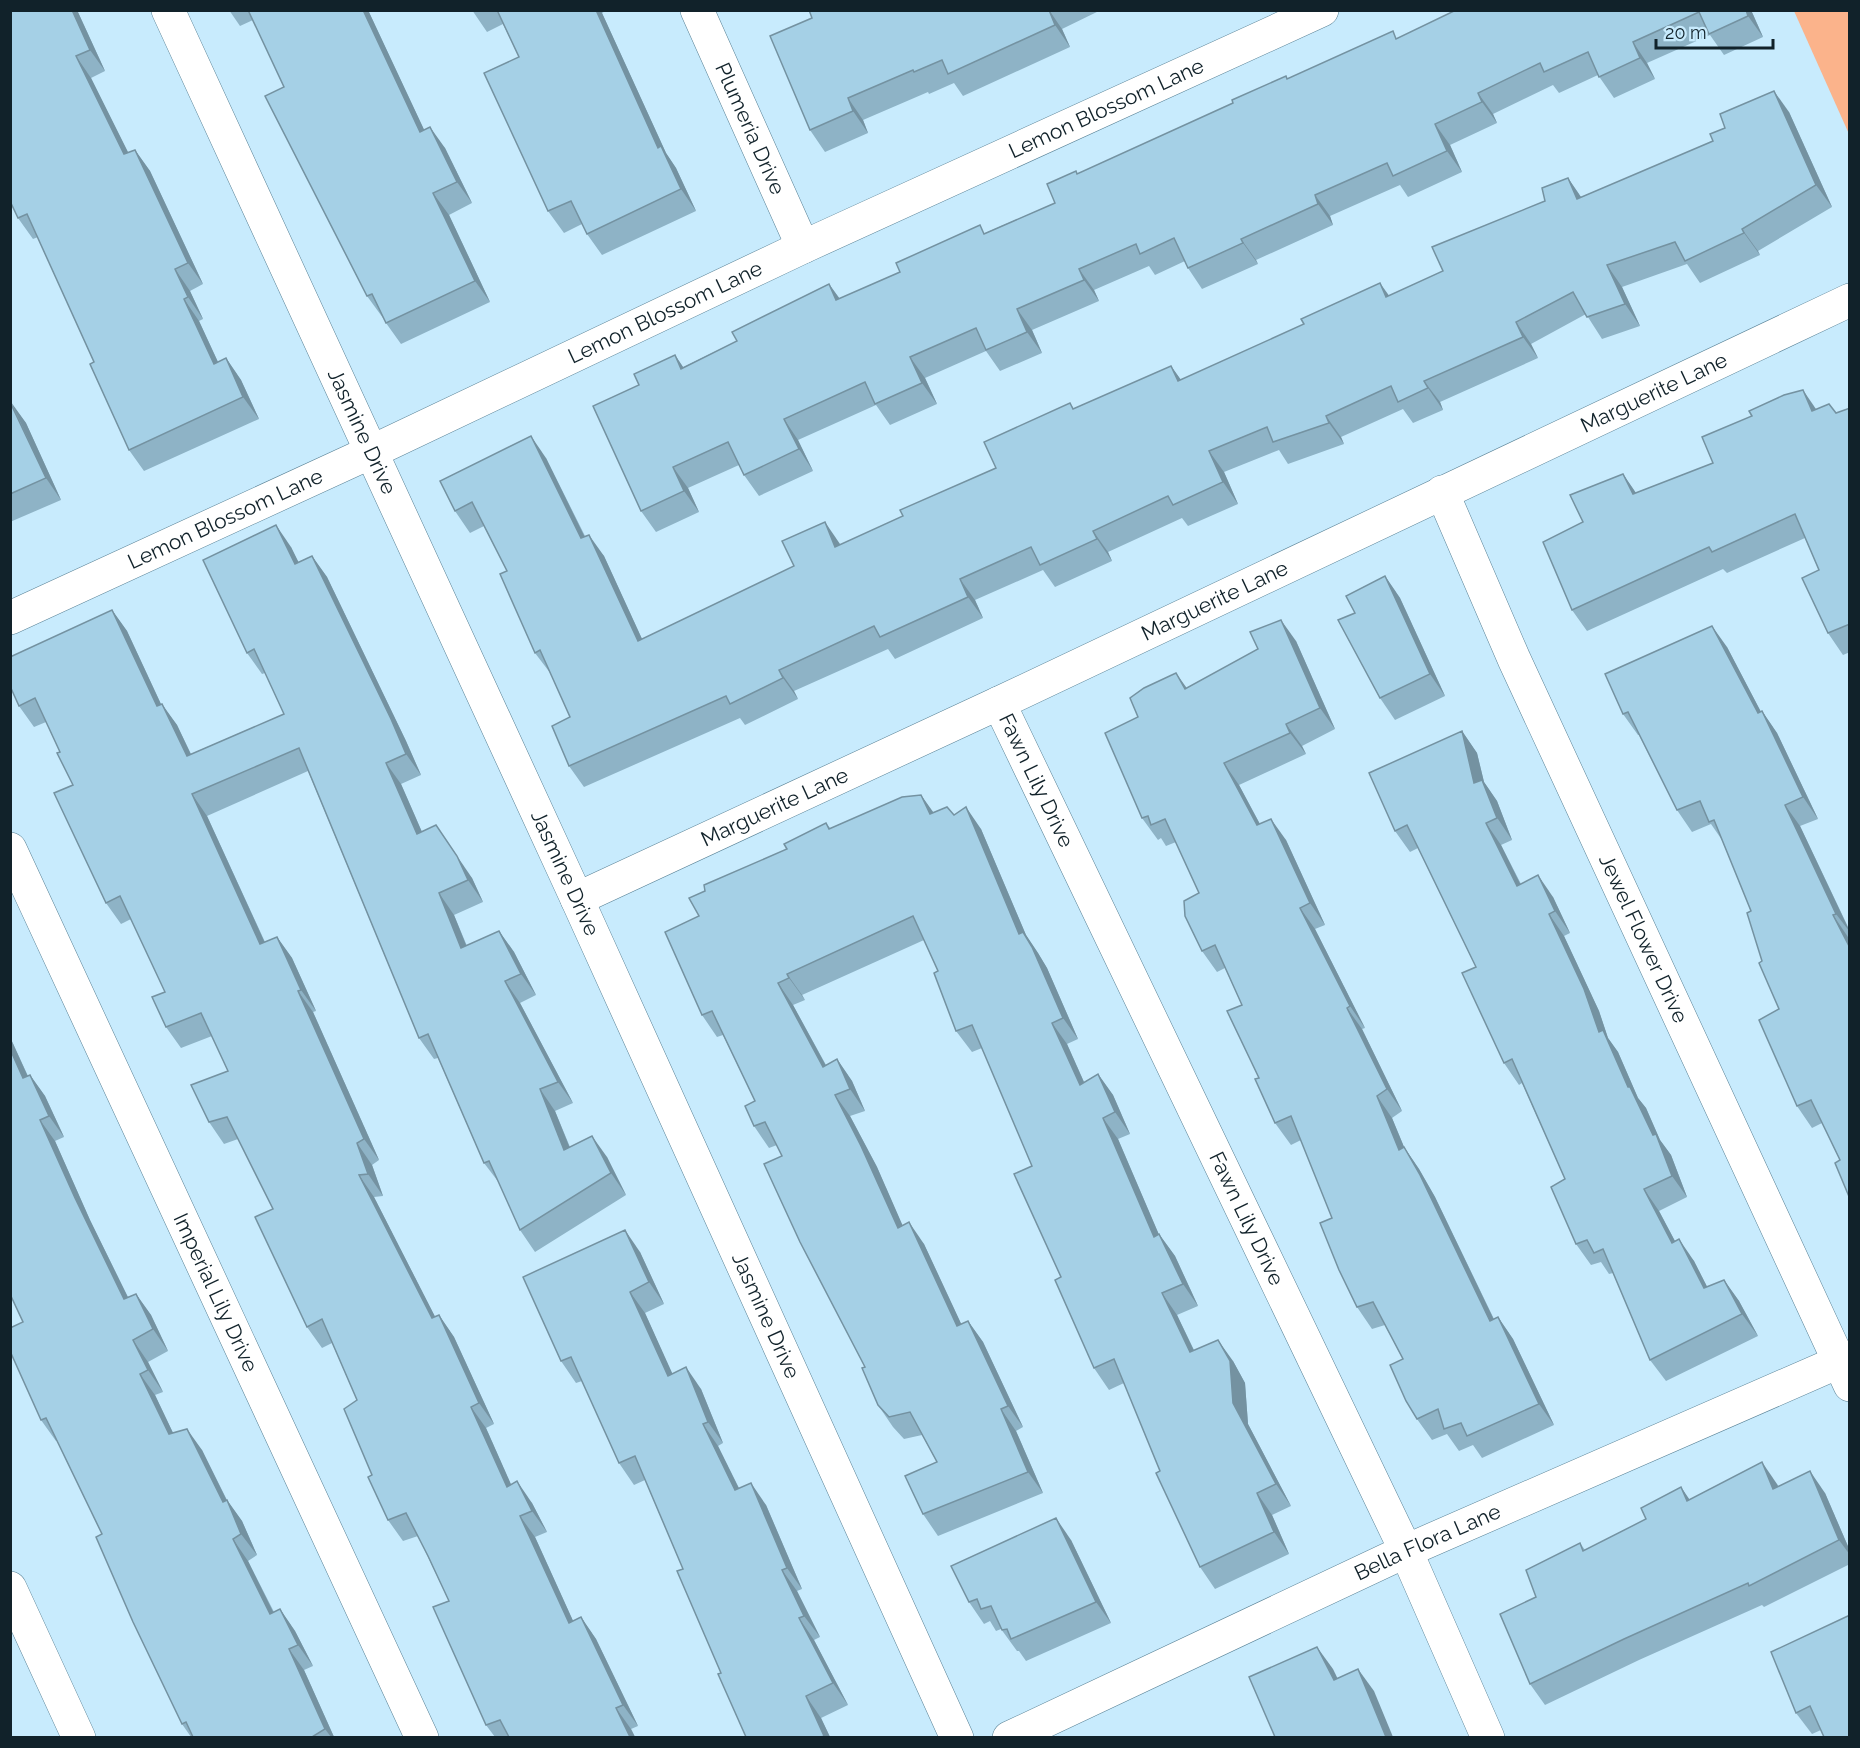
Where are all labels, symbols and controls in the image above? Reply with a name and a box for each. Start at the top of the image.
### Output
scale bar [1656,12,1773,50]
text: 20 m [1665,22,1707,43]
street label: Lemon Blossom Lane [1005,53,1208,163]
street label: Plumeria Drive [710,59,791,198]
street label: Lemon Blossom Lane [564,255,766,369]
street label: Marguerite Lane [1576,347,1731,438]
street label: Jasmine Drive [323,365,402,498]
street label: Lemon Blossom Lane [124,463,327,574]
street label: Marguerite Lane [1137,555,1292,646]
street label: Fawn Lily Drive [994,709,1079,851]
street label: Marguerite Lane [697,762,852,852]
street label: Jasmine Drive [526,806,605,940]
street label: Jewel Flower Drive [1594,850,1694,1027]
street label: Fawn Lily Drive [1204,1148,1290,1289]
street label: Imperial Lily Drive [169,1209,264,1376]
street label: Jasmine Drive [727,1249,806,1382]
street label: Bella Flora Lane [1350,1498,1504,1586]

